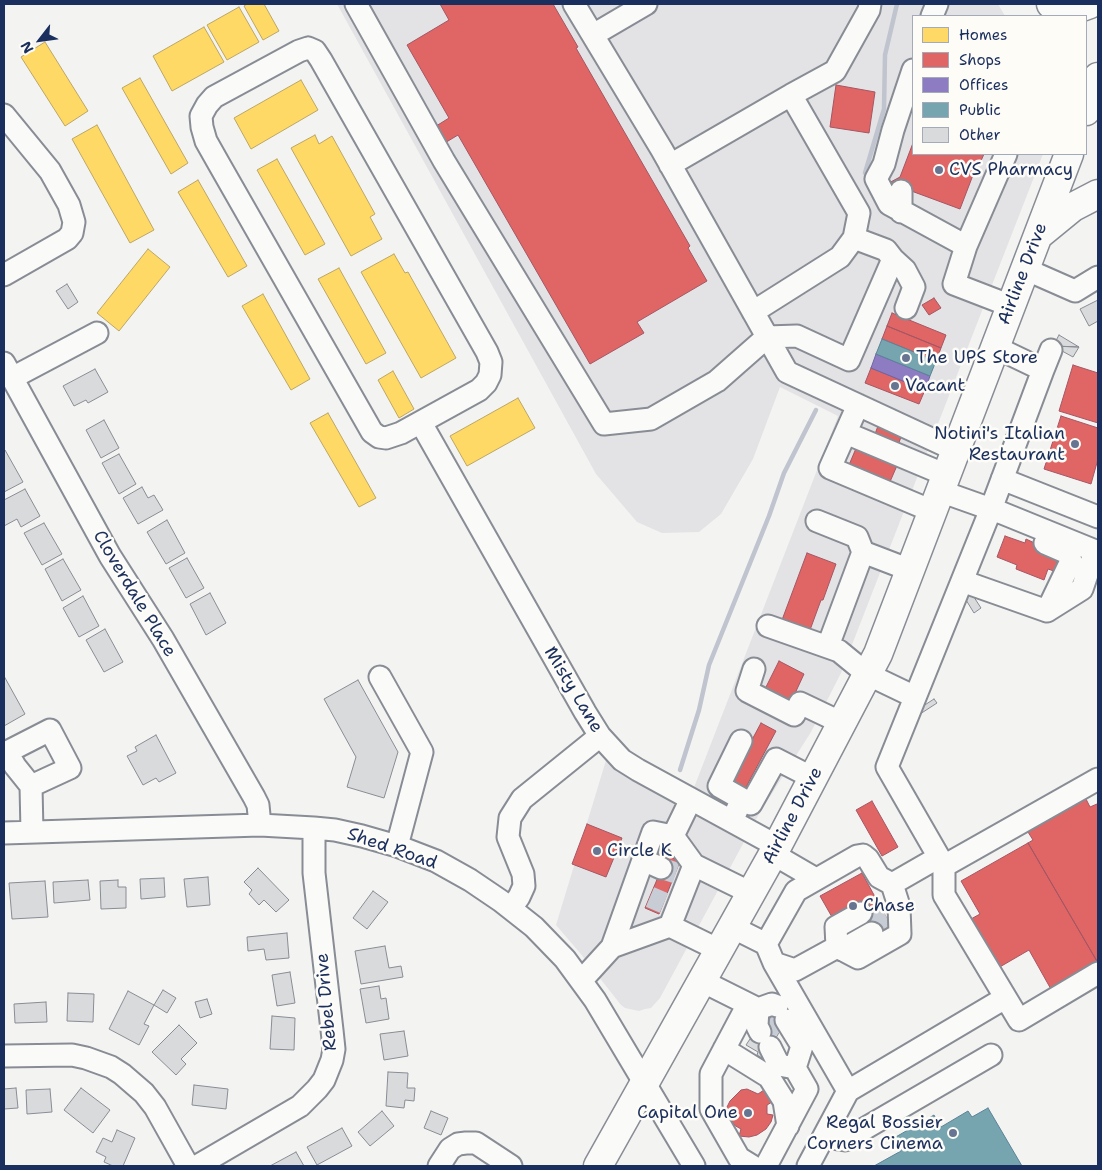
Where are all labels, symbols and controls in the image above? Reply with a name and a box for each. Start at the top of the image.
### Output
north arrow [15,15,65,65]
legend [912,15,1087,155]
text: Homes [959,25,1007,45]
text: N [16,38,38,57]
text: Shops [959,50,1001,70]
text: Offices [959,75,1008,95]
text: Public [959,100,1001,120]
text: Other [959,125,1001,145]
place label: CVS Pharmacy [949,159,1073,181]
marker: CVS Pharmacy [933,164,945,176]
street label: Airline Drive [994,220,1052,328]
place label: The UPS Store [916,347,1038,369]
marker: The UPS Store [900,352,912,364]
place label: Vacant [905,375,965,397]
marker: Vacant [889,380,901,392]
place label: Notini's Italian Restaurant [934,423,1065,466]
marker: Notini's Italian Restaurant [1069,438,1081,450]
street label: Cloverdale Place [88,527,180,661]
street label: Misty Lane [539,643,607,737]
street label: Airline Drive [758,764,828,868]
street label: Shed Road [344,824,440,874]
place label: Circle K [607,840,672,862]
marker: Circle K [591,845,603,857]
place label: Chase [863,895,915,917]
marker: Chase [847,900,859,912]
street label: Rebel Drive [312,952,342,1052]
place label: Capital One [637,1102,738,1124]
marker: Capital One [742,1107,754,1119]
place label: Regal Bossier Corners Cinema [807,1112,943,1154]
marker: Regal Bossier Corners Cinema [947,1127,959,1139]

